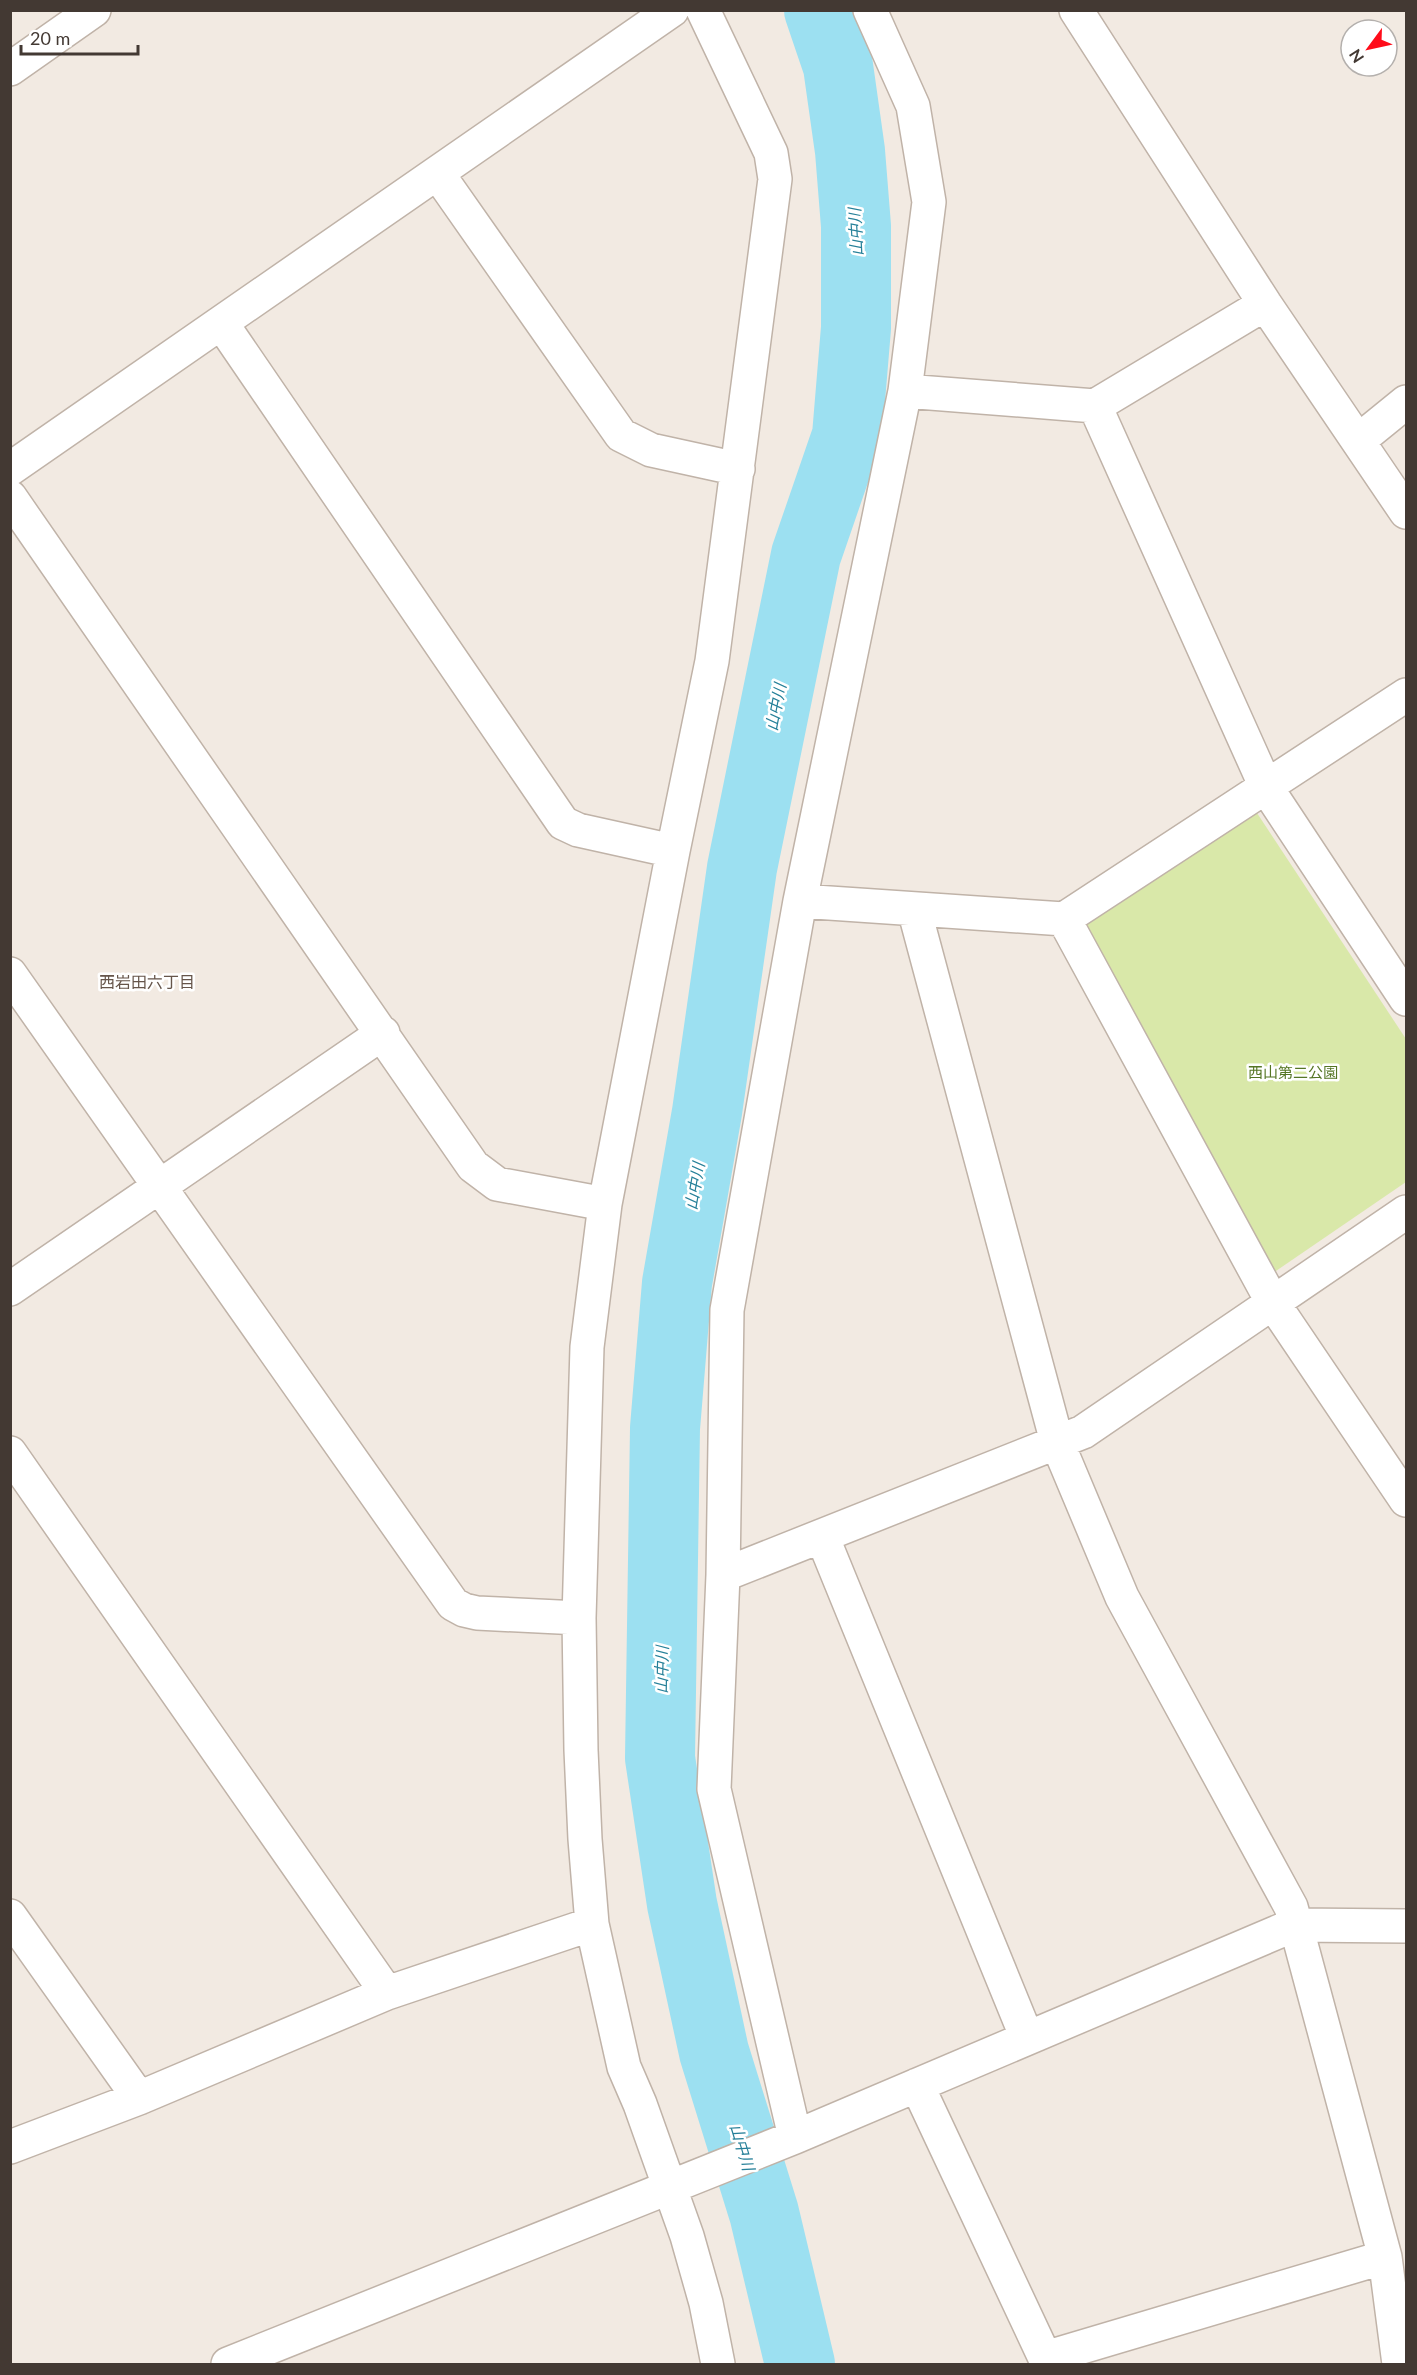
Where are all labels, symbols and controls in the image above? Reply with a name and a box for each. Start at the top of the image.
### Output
scale bar [21,18,138,56]
north arrow [1339,18,1399,78]
text: 20 m [30,27,70,49]
text: N [1345,46,1367,67]
water label: 山中川 [844,206,866,256]
water label: 山中川 [761,680,789,732]
district label: 西岩田六丁目 [99,972,195,991]
park label: 西山第二公園 [1248,1063,1338,1081]
water label: 山中川 [680,1159,708,1211]
water label: 山中川 [651,1644,671,1694]
water label: 山中川 [727,2121,760,2175]

